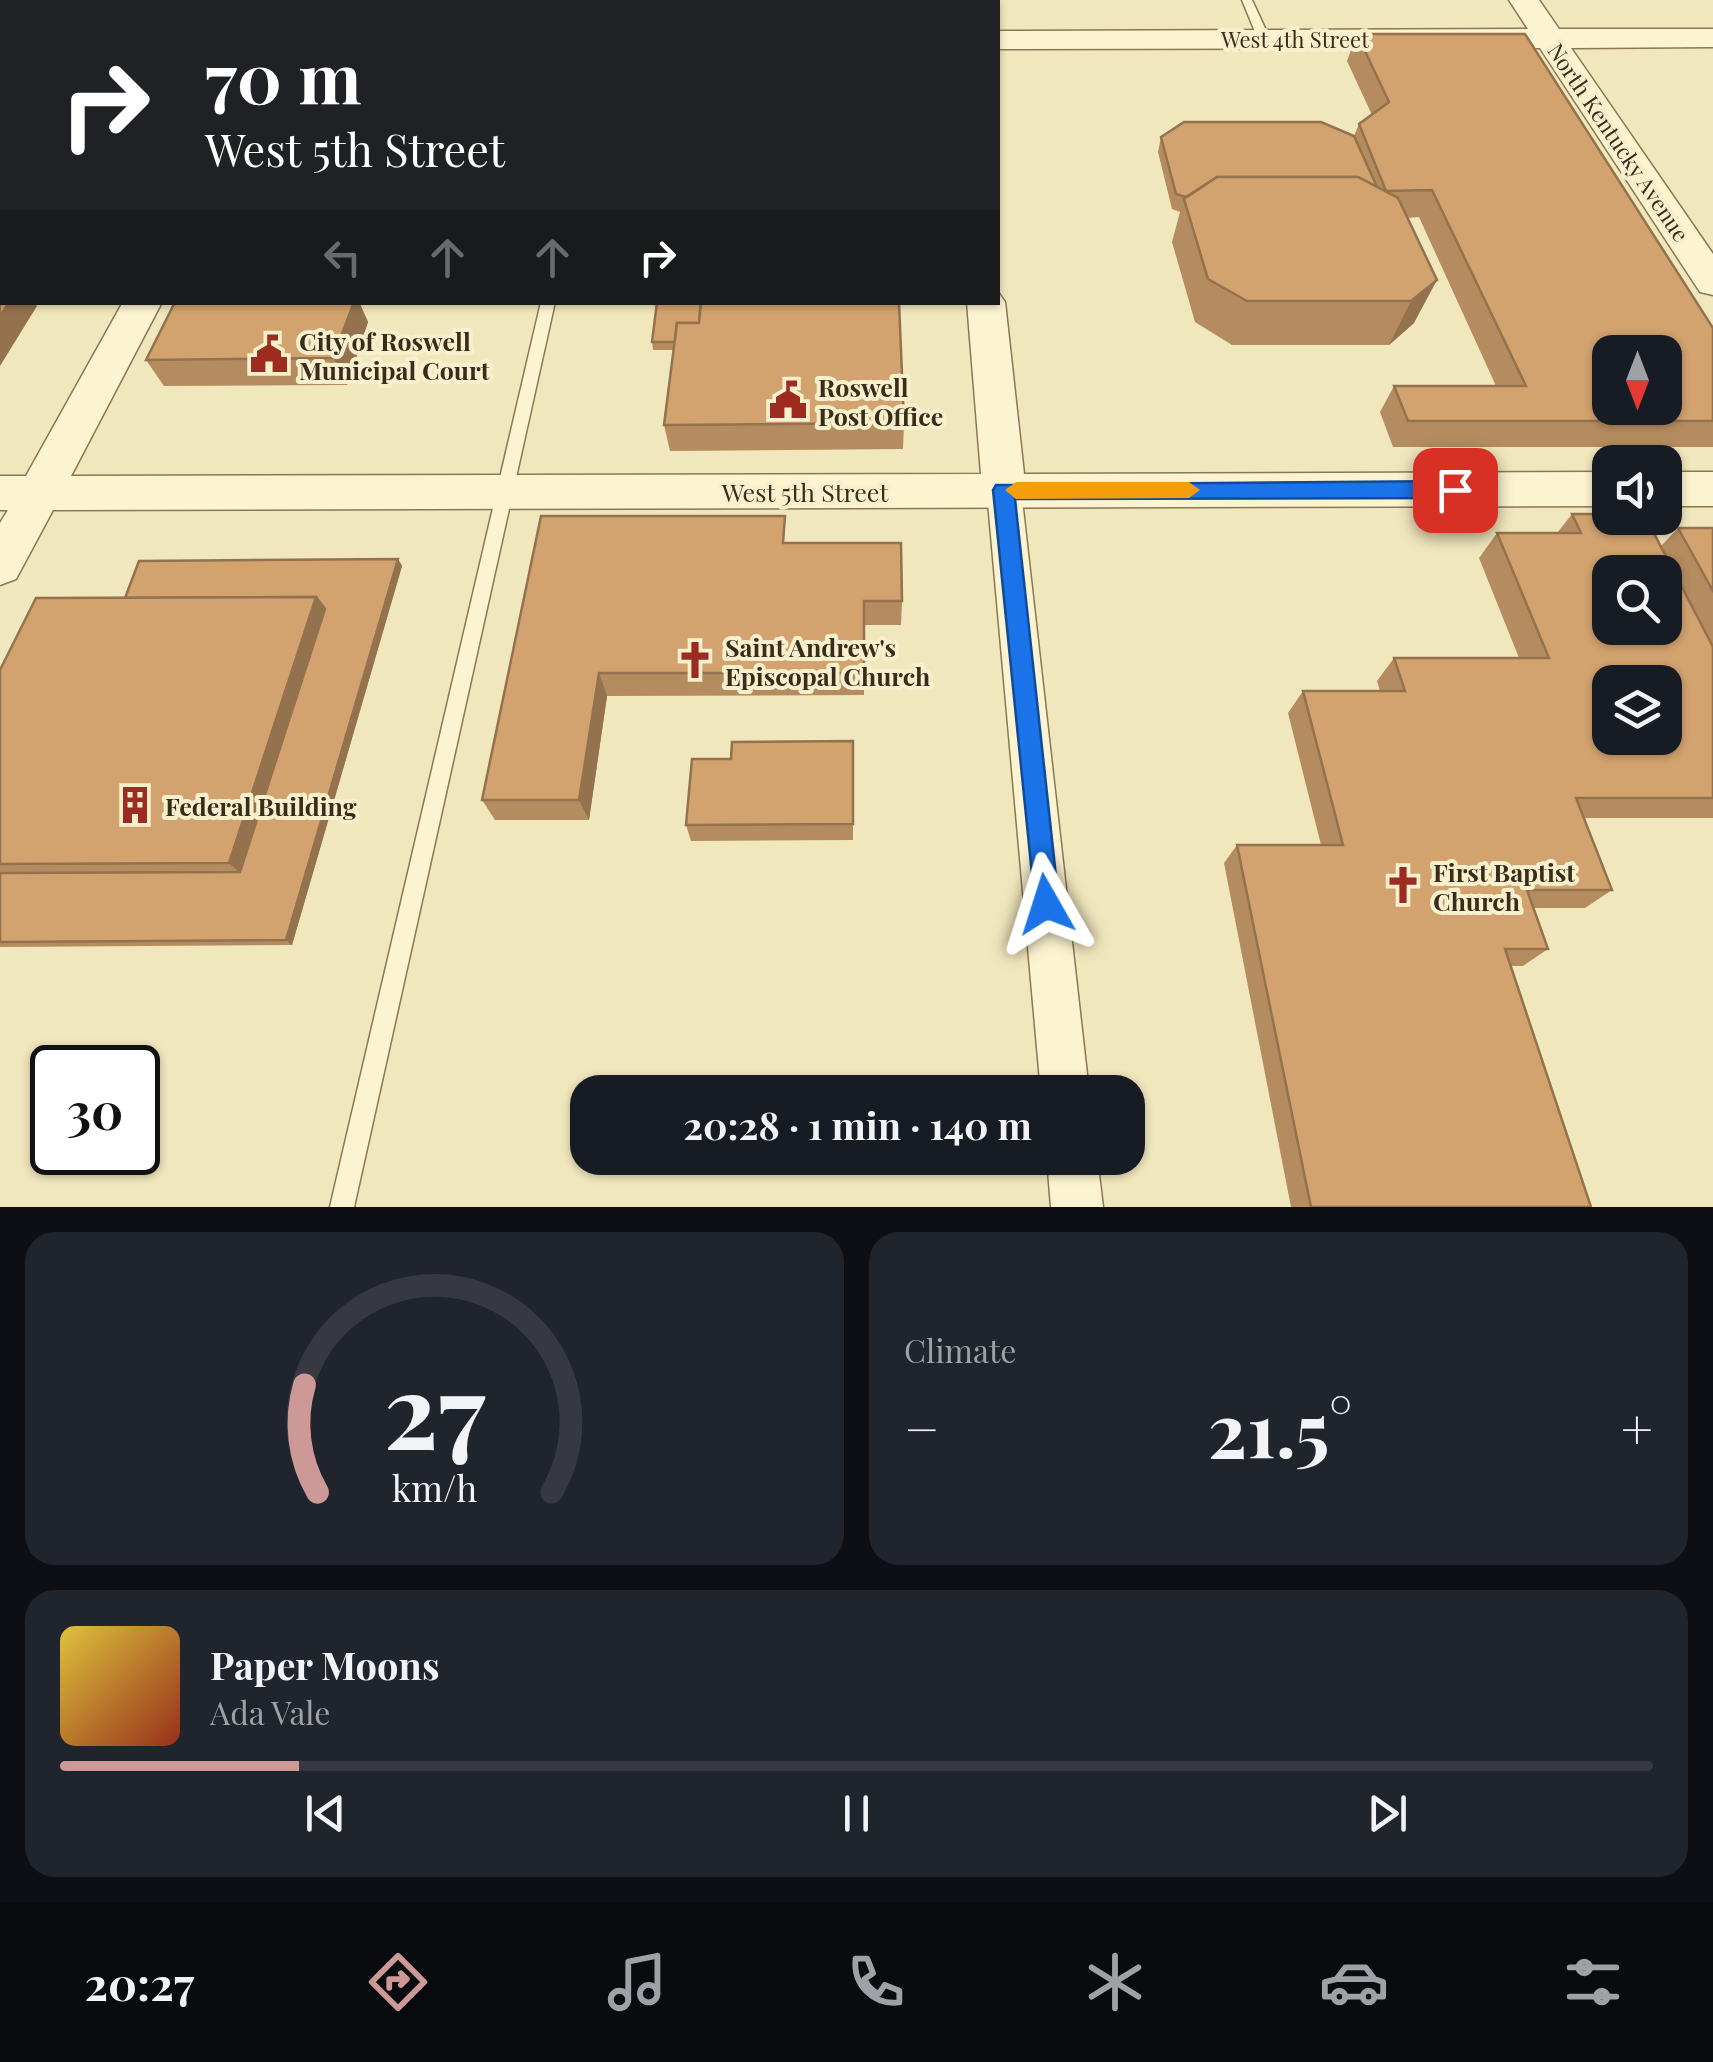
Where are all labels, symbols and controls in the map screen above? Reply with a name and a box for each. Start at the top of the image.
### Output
street label: West 4th Street [1220,24,1370,54]
text: 70 m [205,28,362,122]
street label: North Kentucky Avenue [1541,37,1697,247]
icon: right [40,40,170,170]
text: West 5th Street [205,118,505,178]
icon: left [315,230,370,285]
icon: ahead [420,230,475,285]
icon: ahead [525,230,580,285]
icon: right [630,230,685,285]
place label: City of Roswell Municipal Court [299,324,490,386]
public building icon: City of Roswell Municipal Court [248,333,290,375]
north arrow [1592,335,1682,425]
map controls [1592,335,1682,755]
place label: Roswell Post Office [818,370,943,432]
public building icon: Roswell Post Office [767,379,809,421]
button: sound [1592,445,1682,535]
pin [1413,448,1498,533]
icon: arrive [1428,463,1483,518]
street label: West 5th Street [721,475,889,508]
button: search [1592,555,1682,645]
place label: Saint Andrew's Episcopal Church [725,630,930,692]
church icon: Saint Andrew's Episcopal Church [674,639,716,681]
button: layers [1592,665,1682,755]
building icon: Federal Building [114,784,156,826]
place label: Federal Building [165,789,357,822]
position arrow [994,852,1098,956]
place label: First Baptist Church [1433,855,1575,917]
church icon: First Baptist Church [1382,864,1424,906]
speed limit sign: 30 [30,1045,160,1175]
text: 20:28 · 1 min · 140 m [683,1099,1032,1150]
text: Climate [904,1328,1016,1371]
text: 27 [384,1337,486,1476]
text: 21.5° [1208,1377,1352,1477]
text: − [904,1390,940,1464]
text: + [1621,1390,1653,1464]
text: km/h [392,1463,477,1511]
text: Paper Moons [210,1639,439,1690]
text: Ada Vale [210,1690,330,1733]
icon: previous [298,1786,353,1841]
icon: pause [829,1786,884,1841]
icon: next [1360,1786,1415,1841]
icon: directions [363,1947,433,2017]
icon: music [602,1947,672,2017]
icon: phone [841,1947,911,2017]
icon: climate [1080,1947,1150,2017]
icon: car [1319,1947,1389,2017]
icon: filters [1558,1947,1628,2017]
text: 20:27 [85,1952,194,2012]

